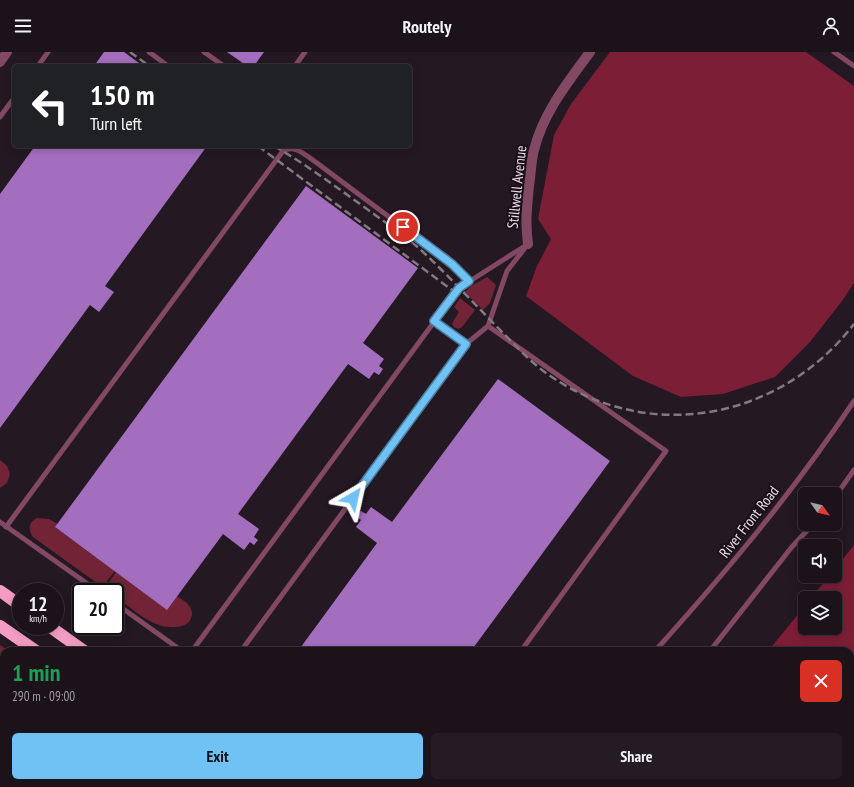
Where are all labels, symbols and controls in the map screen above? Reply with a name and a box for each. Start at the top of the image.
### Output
icon: menu [12,15,34,37]
text: Routely [403,15,451,38]
icon: person [820,15,842,37]
text: 150 m [90,76,154,113]
icon: left [24,80,76,132]
text: Turn left [90,112,142,135]
street label: Stillwell Avenue [503,144,530,229]
pin [386,210,420,244]
icon: arrive [392,216,414,238]
position arrow [332,477,374,519]
street label: River Front Road [715,482,783,561]
north arrow [798,487,842,531]
map controls [798,487,842,635]
button: sound [798,539,842,583]
speed limit sign: 20 [72,583,124,635]
text: 12 [28,591,48,617]
button: layers [798,591,842,635]
text: km/h [29,612,47,625]
text: 1 min [12,657,60,688]
button: close [800,660,842,702]
text: 290 m · 09:00 [12,688,75,705]
button: Exit [12,733,423,779]
button: Share [431,733,842,779]

